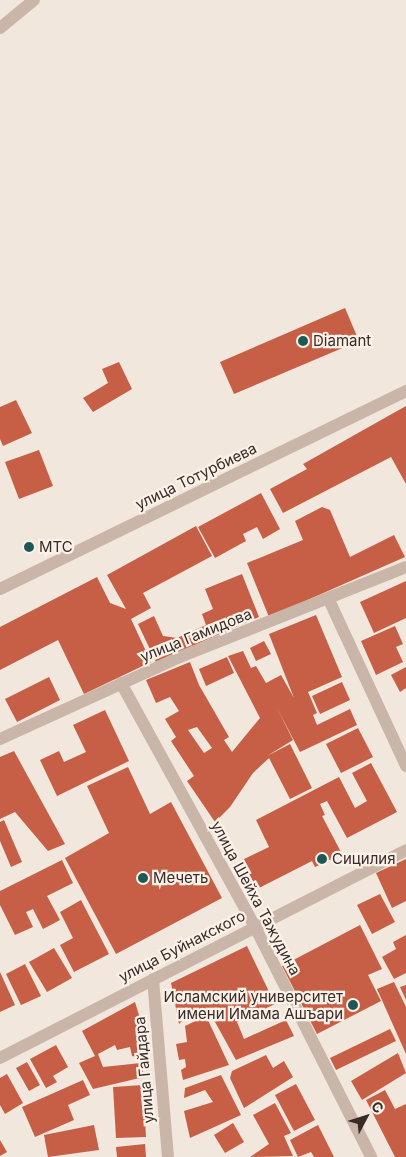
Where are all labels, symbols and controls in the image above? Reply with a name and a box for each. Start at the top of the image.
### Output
place label: Diamant [313,332,371,350]
marker: Diamant [297,335,309,347]
street label: улица Тотурбиева [132,439,260,513]
place label: МТС [39,538,73,556]
marker: МТС [23,541,35,553]
street label: улица Гамидова [138,604,254,666]
street label: улица Шейха Тажудина [208,818,304,978]
place label: Сицилия [332,850,395,868]
marker: Сицилия [316,853,328,865]
place label: Мечеть [153,869,208,887]
marker: Мечеть [137,872,149,884]
street label: улица Буйнакского [116,906,248,986]
place label: Исламский университет имени Имама Ашъари [163,987,343,1022]
marker: Исламский университет имени Имама Ашъари [347,999,359,1011]
street label: улица Гайдара [130,1016,158,1124]
north arrow [341,1092,391,1142]
text: С [368,1098,388,1116]

